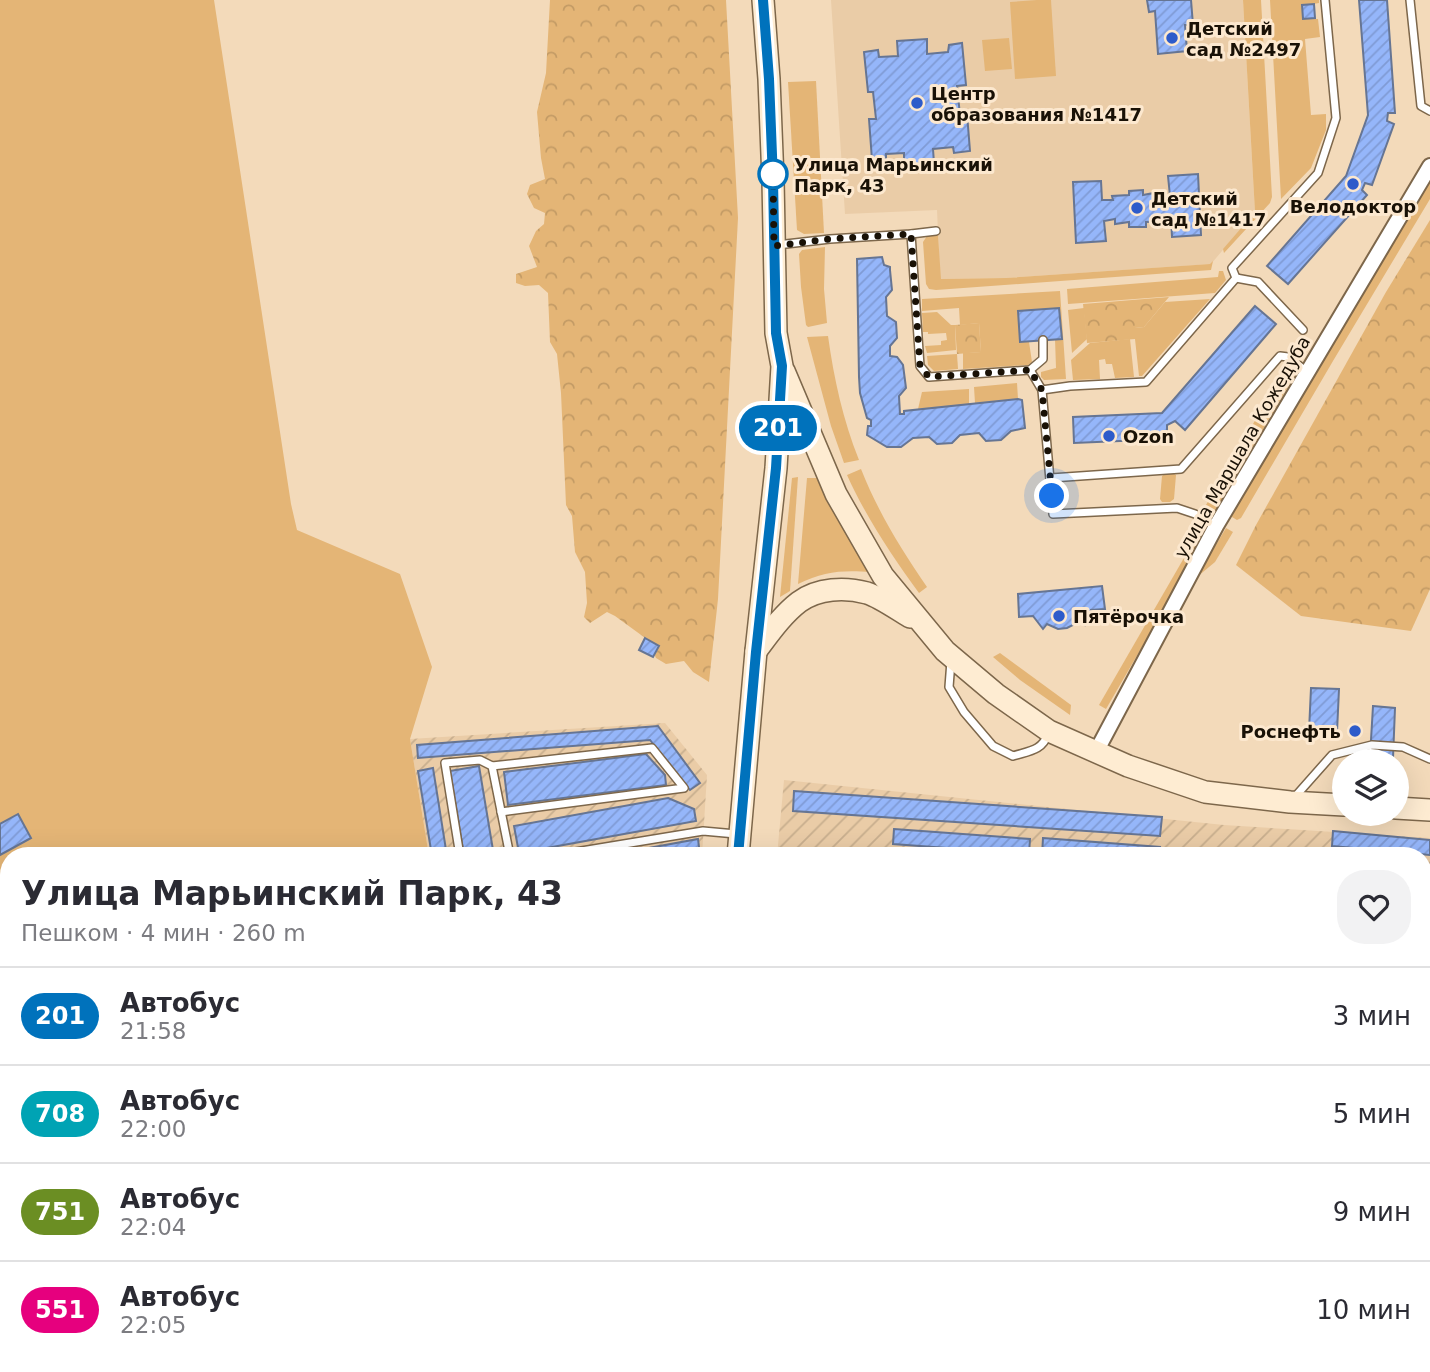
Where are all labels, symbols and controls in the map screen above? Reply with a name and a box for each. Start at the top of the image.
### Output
place label: Детский сад №2497 [1186,18,1301,60]
marker: Детский сад №2497 [1164,30,1180,46]
place label: Центр образования №1417 [931,83,1142,125]
marker: Центр образования №1417 [909,95,925,111]
place label: Улица Марьинский Парк, 43 [794,154,993,196]
marker: Улица Марьинский Парк, 43 [758,159,788,189]
marker: Велодоктор [1345,176,1361,192]
place label: Детский сад №1417 [1151,188,1266,230]
place label: Велодоктор [1290,196,1416,217]
marker: Детский сад №1417 [1129,200,1145,216]
street label: улица Маршала Кожедуба [1170,332,1314,562]
line badge: 201 [738,405,818,451]
text: 201 [753,414,803,442]
place label: Ozon [1123,426,1174,447]
marker: Ozon [1101,428,1117,444]
your location [1034,478,1069,513]
place label: Пятёрочка [1073,606,1184,627]
marker: Пятёрочка [1051,608,1067,624]
place label: Роснефть [1240,721,1341,742]
marker: Роснефть [1347,723,1363,739]
map controls [1332,749,1409,826]
button: layers [1332,749,1409,826]
button: heart [1337,870,1411,944]
text: Улица Марьинский Парк, 43 [21,874,563,913]
text: Пешком · 4 мин · 260 m [21,920,306,946]
text: Автобус [120,988,240,1018]
text: 3 мин [1333,1001,1411,1031]
text: 201 [35,1002,85,1030]
text: 21:58 [120,1018,186,1044]
text: Автобус [120,1086,240,1116]
text: 5 мин [1333,1099,1411,1129]
text: 708 [35,1100,85,1128]
text: 22:00 [120,1116,186,1142]
text: Автобус [120,1184,240,1214]
text: 9 мин [1333,1197,1411,1227]
text: 751 [35,1198,85,1226]
text: 22:04 [120,1214,186,1240]
text: Автобус [120,1282,240,1312]
text: 10 мин [1316,1295,1411,1325]
text: 551 [35,1296,85,1324]
text: 22:05 [120,1312,186,1338]

